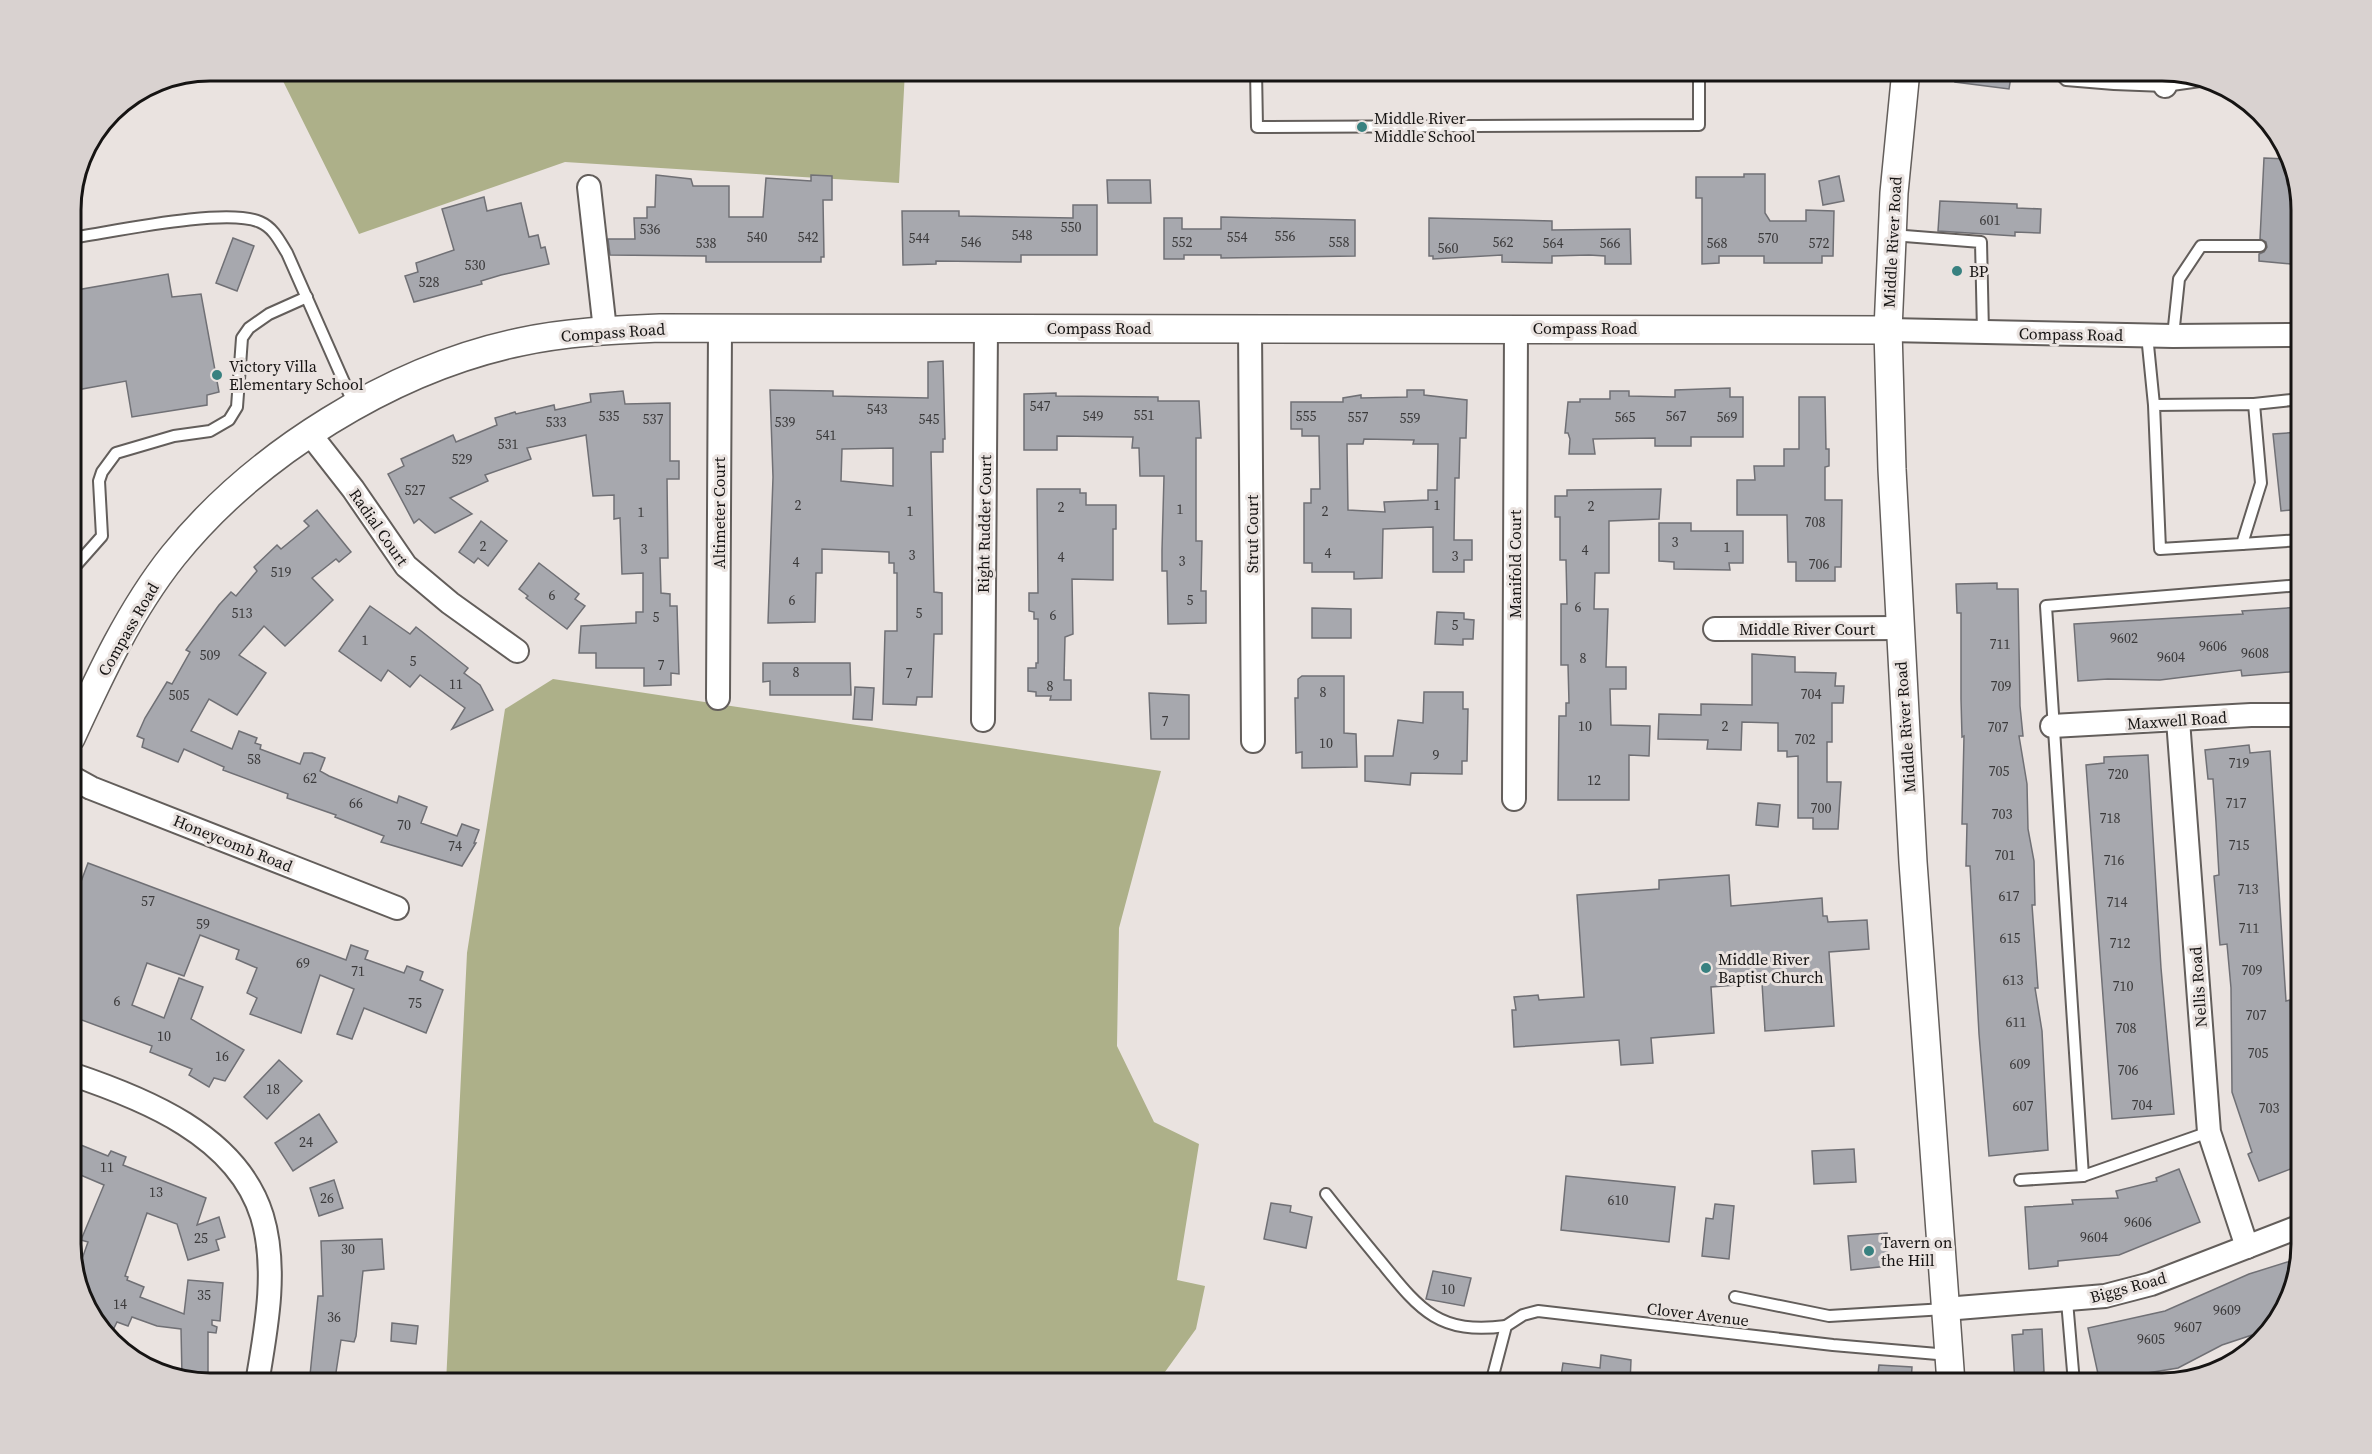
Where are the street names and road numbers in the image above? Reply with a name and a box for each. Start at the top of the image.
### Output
street label: Middle River Road [1878,176,1906,308]
street label: Compass Road [560,317,666,347]
street label: Compass Road [1047,317,1151,339]
street label: Compass Road [1533,317,1637,339]
street label: Compass Road [2019,322,2123,346]
street label: Right Rudder Court [972,454,996,593]
street label: Altimeter Court [708,456,730,569]
street label: Radial Court [344,484,414,571]
street label: Strut Court [1241,494,1263,573]
street label: Manifold Court [1504,509,1526,618]
street label: Compass Road [92,578,164,680]
street label: Middle River Court [1739,618,1876,640]
street label: Middle River Road [1889,661,1921,793]
street label: Maxwell Road [2126,706,2228,734]
street label: Honeycomb Road [170,809,296,877]
street label: Nellis Road [2184,946,2212,1028]
street label: Biggs Road [2087,1266,2169,1308]
street label: Clover Avenue [1646,1297,1750,1331]

